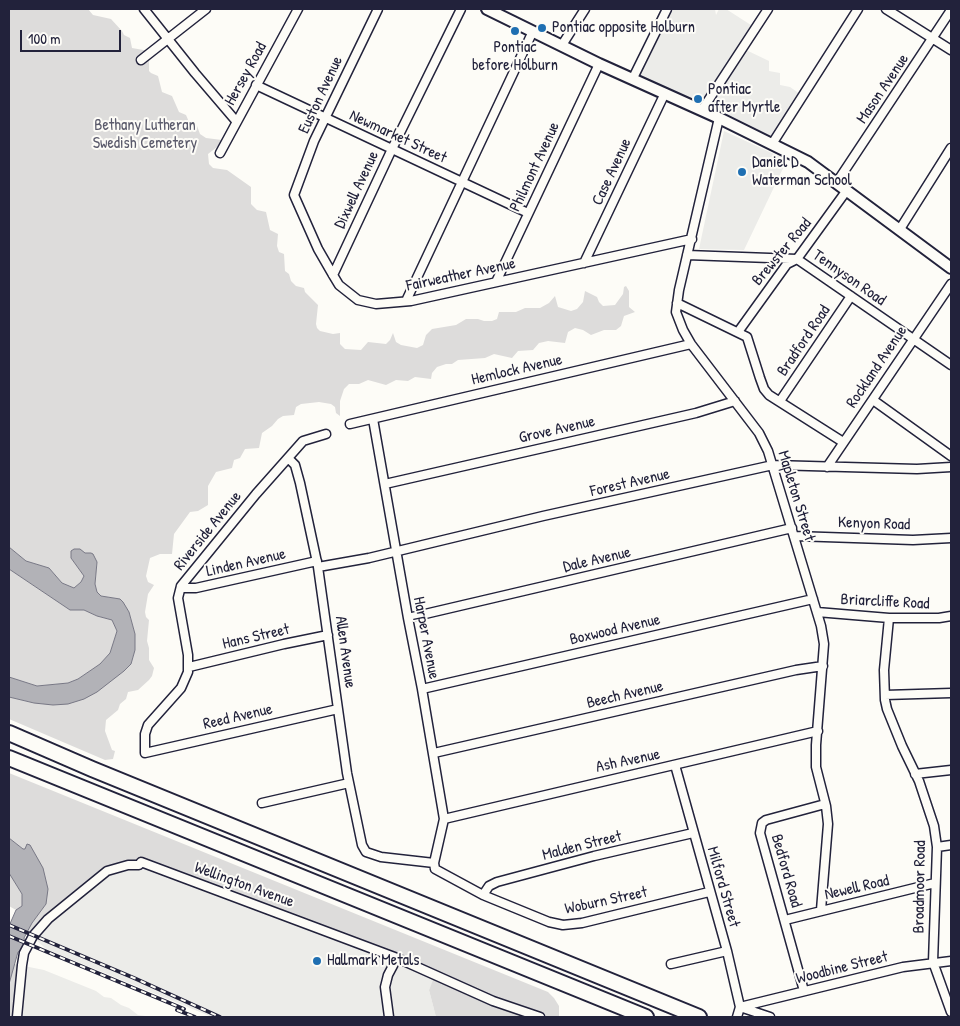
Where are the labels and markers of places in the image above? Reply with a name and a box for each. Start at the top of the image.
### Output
place label: Pontiac opposite Holburn [552,18,695,38]
marker: Pontiac opposite Holburn [536,22,548,34]
marker: Pontiac before Holburn [509,25,521,37]
place label: Pontiac before Holburn [472,38,558,76]
place label: Pontiac after Myrtle [708,80,780,118]
marker: Pontiac after Myrtle [692,93,704,105]
place label: Daniel D Waterman School [752,153,852,191]
marker: Daniel D Waterman School [736,166,748,178]
place label: Hallmark Metals [327,951,419,971]
marker: Hallmark Metals [311,955,323,967]

